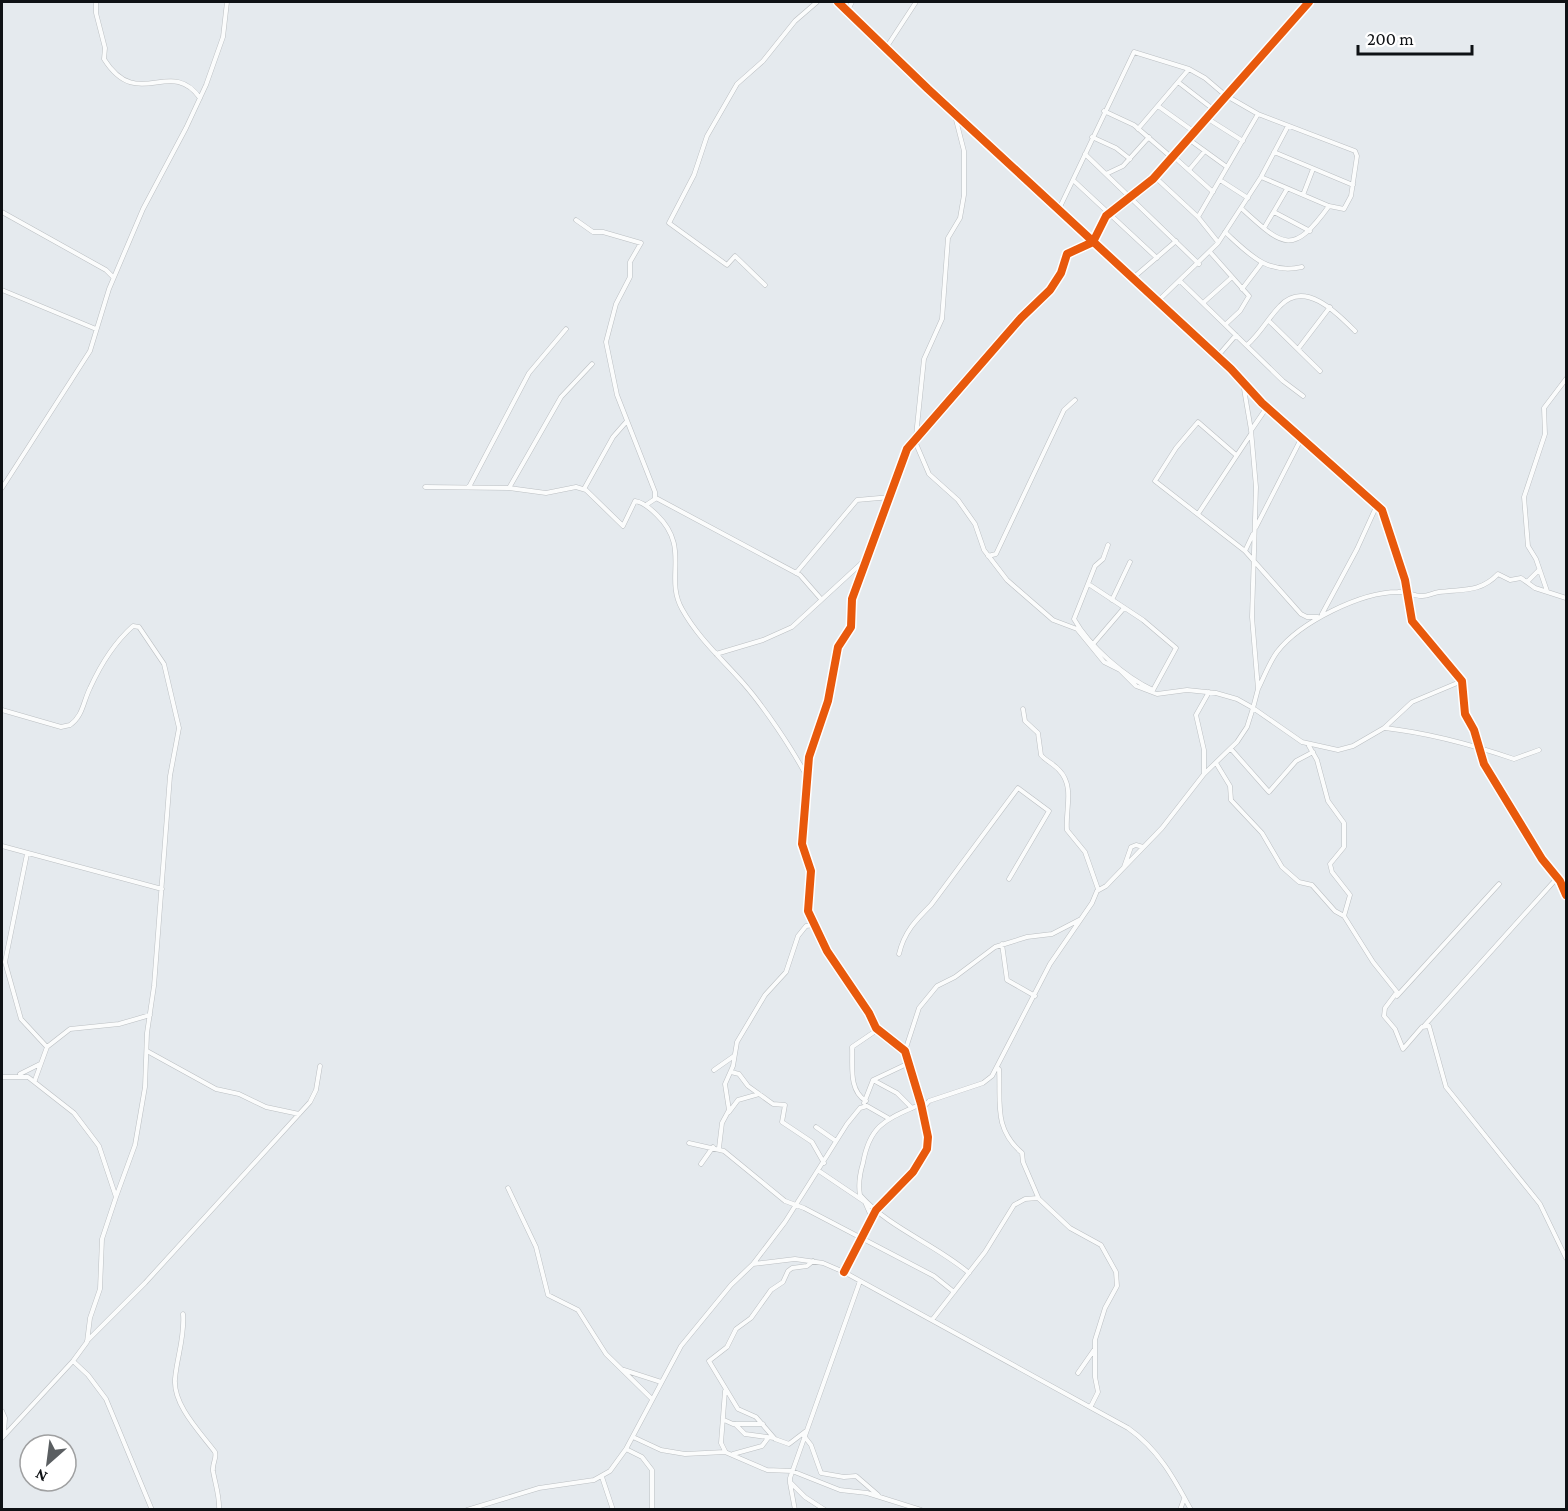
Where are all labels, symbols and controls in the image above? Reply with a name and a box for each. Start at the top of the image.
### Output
scale bar [1358,18,1472,56]
text: 200 m [1367,29,1414,49]
north arrow [18,1433,78,1493]
text: N [32,1466,50,1486]

